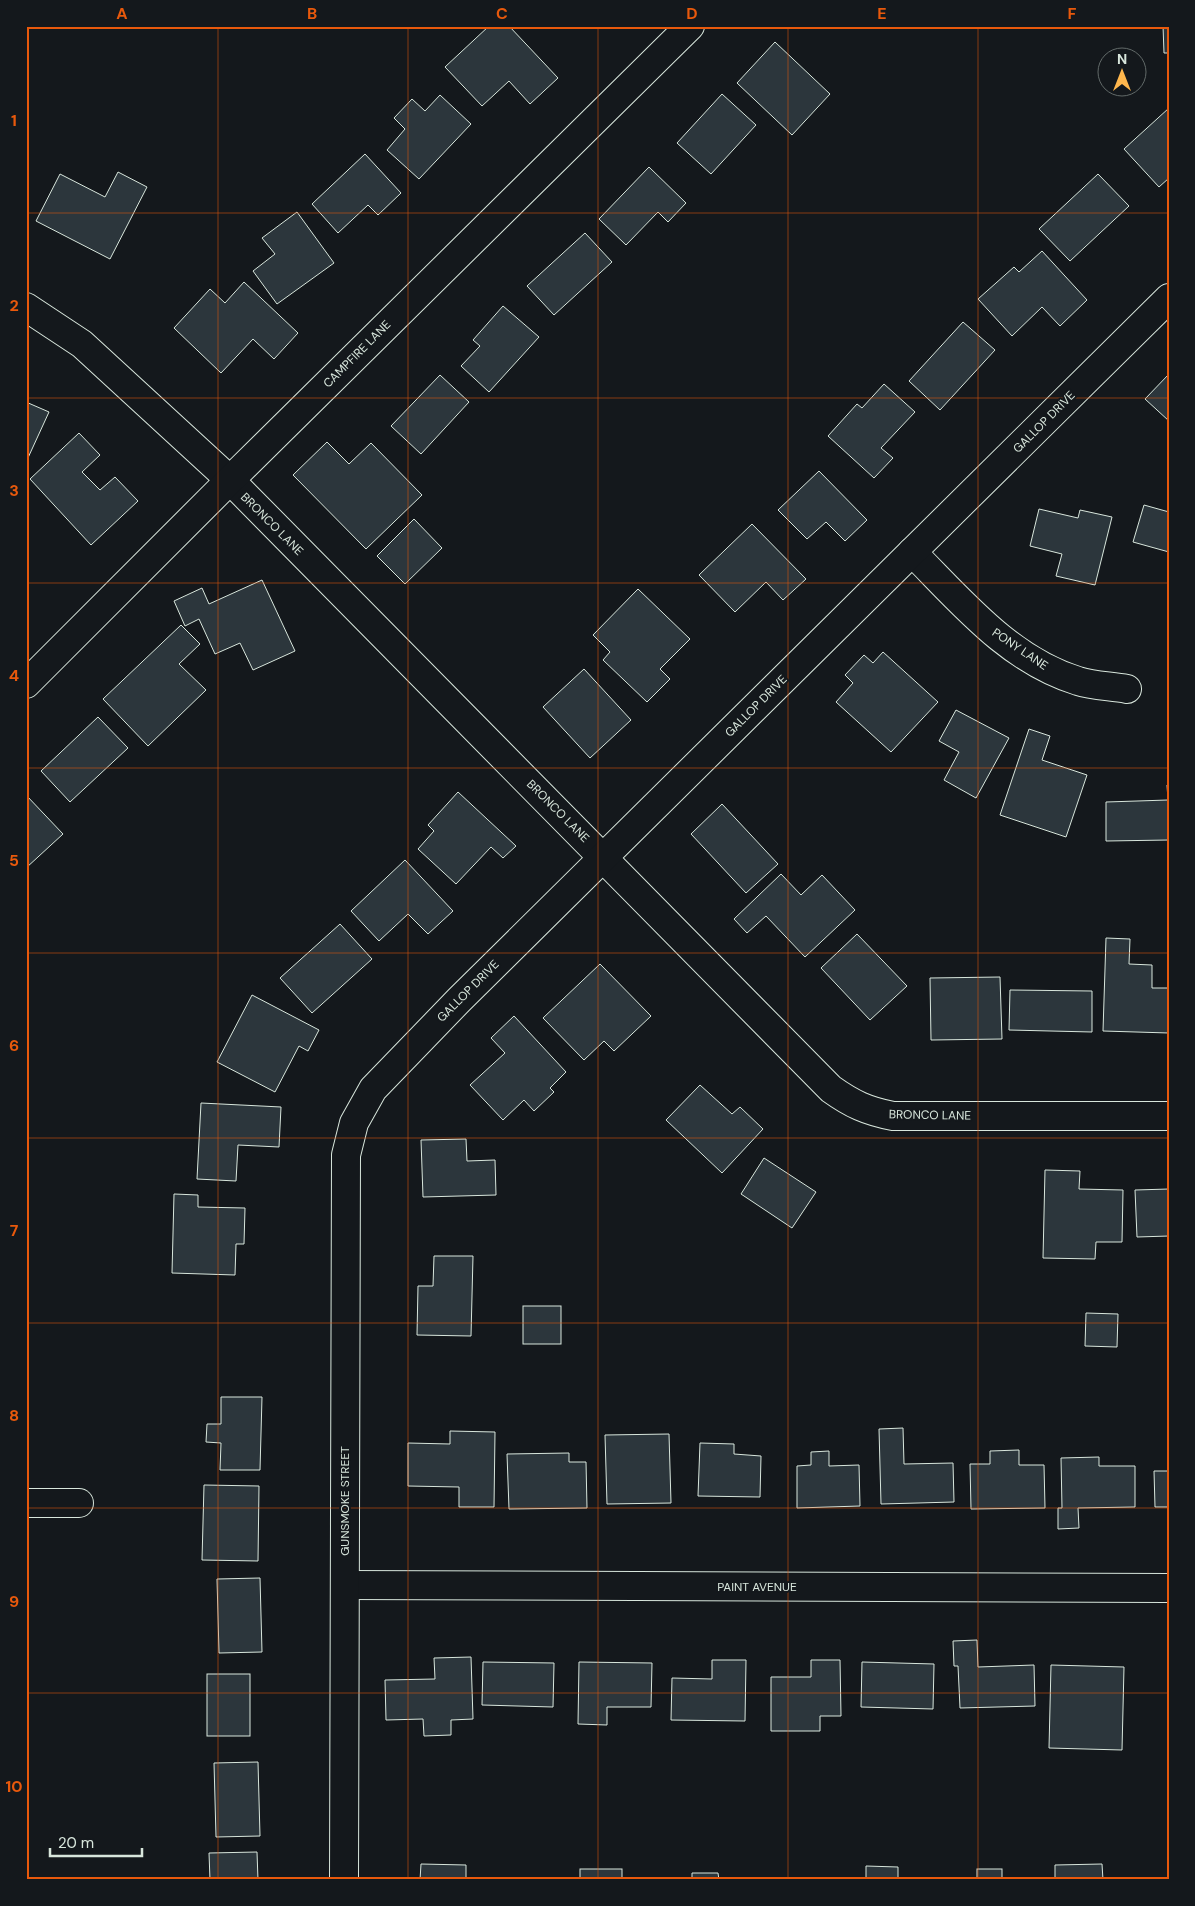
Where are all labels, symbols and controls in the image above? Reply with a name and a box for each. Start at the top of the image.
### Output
text: A [116,3,128,24]
text: B [307,3,317,24]
text: C [496,3,508,24]
text: D [686,3,698,24]
text: E [877,3,887,24]
text: F [1068,3,1077,24]
north arrow [1098,48,1148,98]
text: N [1117,50,1127,68]
text: 1 [11,110,17,131]
text: 2 [9,295,19,316]
street label: CAMPFIRE LANE [320,317,394,391]
street label: GALLOP DRIVE [1010,387,1079,456]
text: 3 [9,480,19,501]
street label: BRONCO LANE [237,489,307,559]
street label: PONY LANE [989,624,1051,674]
text: 4 [9,665,19,686]
street label: GALLOP DRIVE [722,671,791,740]
street label: BRONCO LANE [523,776,593,846]
text: 5 [9,850,19,871]
street label: GALLOP DRIVE [434,956,503,1025]
text: 6 [9,1035,19,1056]
street label: BRONCO LANE [889,1106,972,1124]
text: 7 [10,1220,19,1241]
text: 8 [9,1405,19,1426]
street label: GUNSMOKE STREET [337,1446,353,1556]
street label: PAINT AVENUE [717,1579,797,1595]
text: 9 [9,1591,19,1612]
text: 10 [5,1776,23,1797]
scale bar [50,1826,142,1858]
text: 20 m [58,1833,94,1853]

